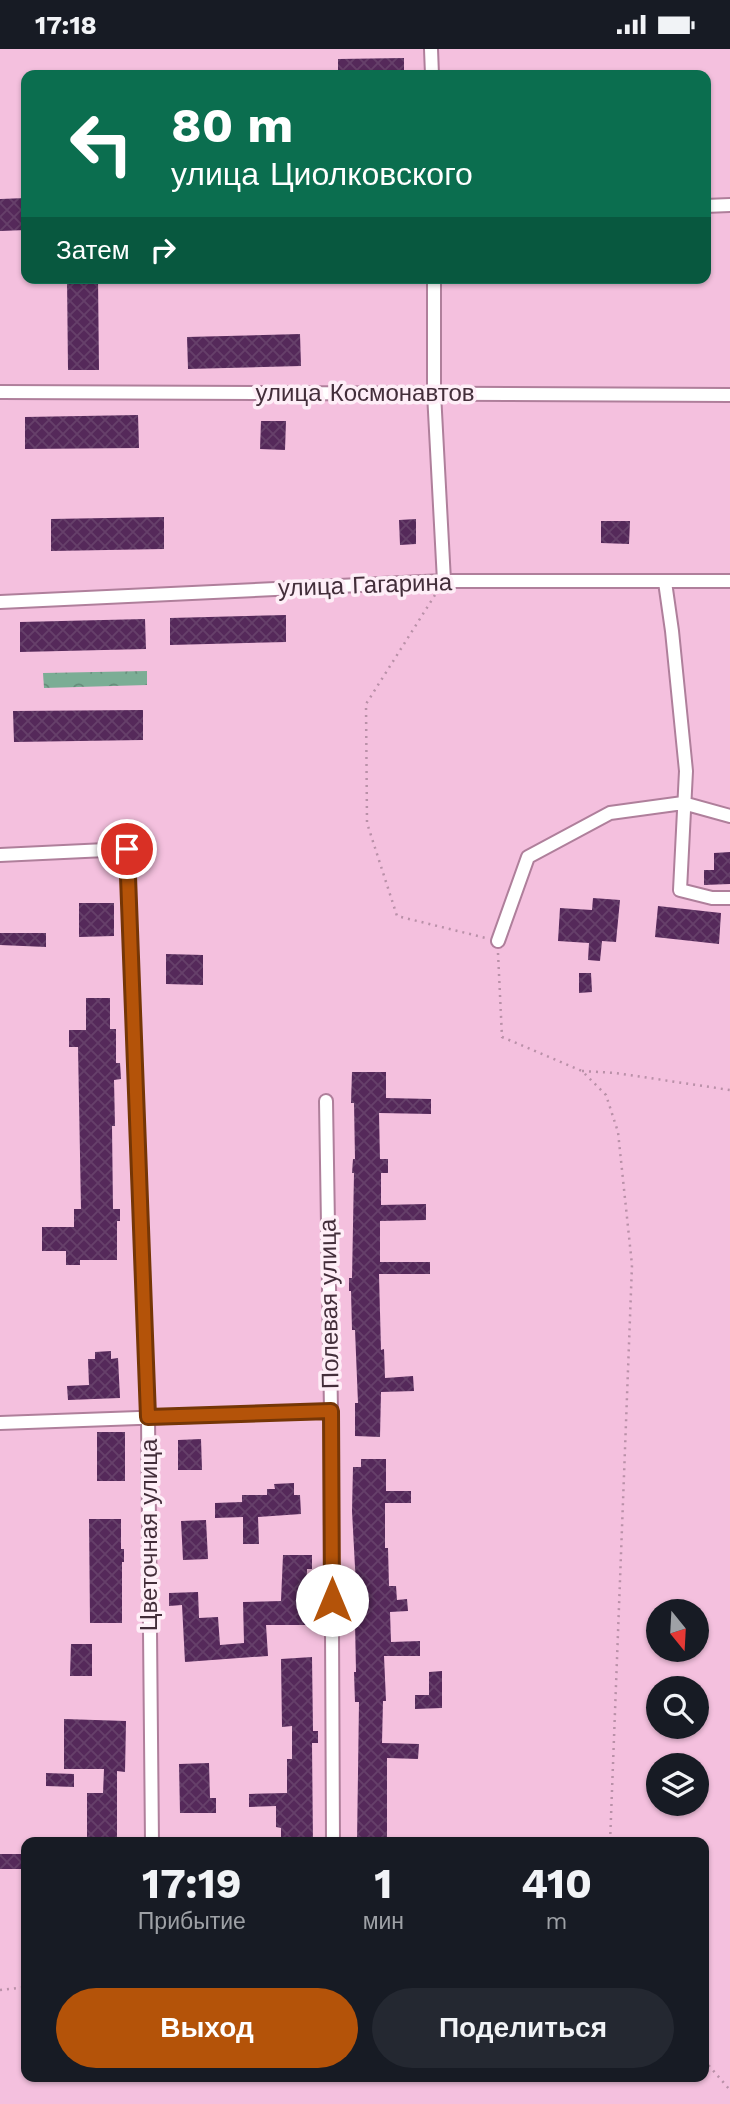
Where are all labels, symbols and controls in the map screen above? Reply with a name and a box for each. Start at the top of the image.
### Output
text: 17:18 [35,10,97,40]
text: 80 m [171,96,293,154]
icon: left [56,98,147,189]
text: улица Циолковского [171,155,473,193]
icon: right [144,231,182,269]
text: Затем [56,235,130,265]
street label: улица Космонавтов [256,379,474,407]
street label: улица Гагарина [278,568,453,602]
pin [97,819,157,879]
icon: arrive [108,830,146,868]
street label: Полевая улица [314,1218,344,1389]
street label: Цветочная улица [135,1438,163,1631]
position arrow [295,1563,369,1637]
north arrow [646,1599,709,1663]
map controls [646,1599,709,1816]
button: search [646,1676,709,1739]
button: layers [646,1753,709,1816]
text: 17:19 [142,1859,242,1908]
text: 1 [374,1859,392,1908]
text: 410 [521,1859,592,1908]
text: Прибытие [138,1908,246,1935]
text: мин [363,1908,404,1935]
text: m [546,1908,567,1935]
button: Выход [56,1988,358,2068]
button: Поделиться [372,1988,674,2068]

